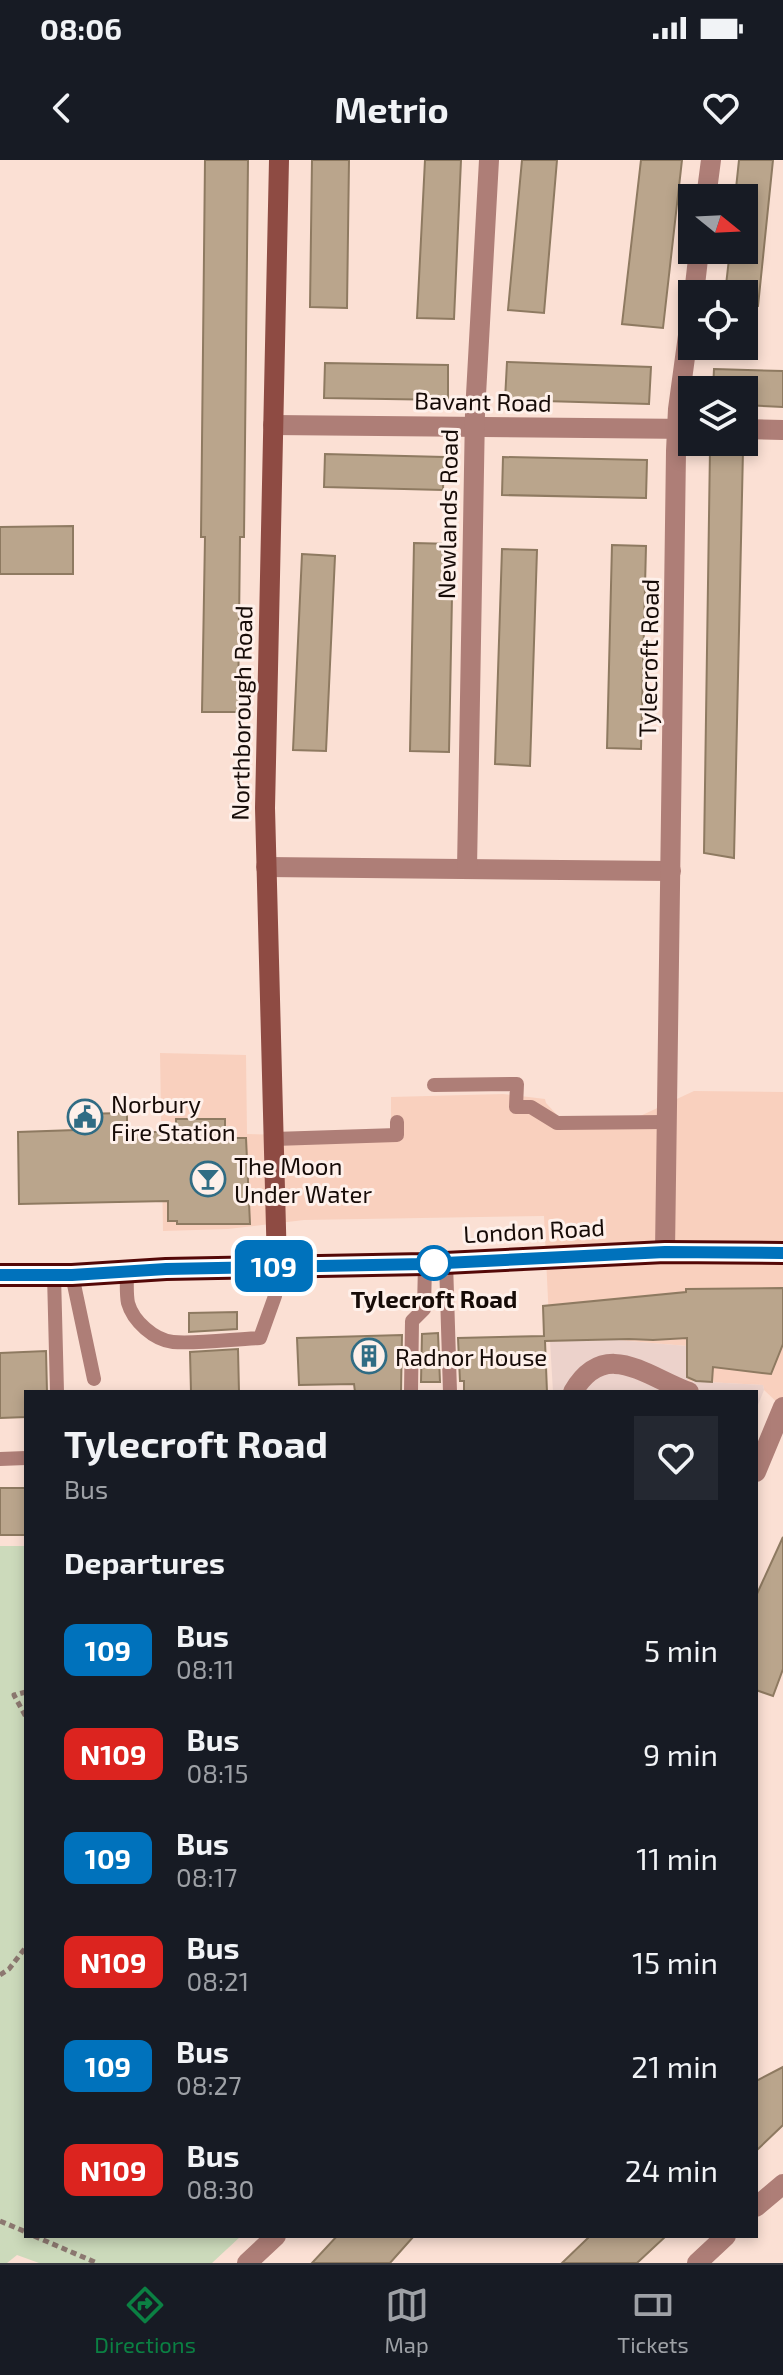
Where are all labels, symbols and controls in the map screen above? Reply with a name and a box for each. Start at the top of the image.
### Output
text: 08:06 [40,10,122,46]
icon: back [40,86,84,130]
icon: heart [699,86,743,130]
text: Metrio [334,87,449,130]
north arrow [678,184,758,264]
map controls [678,184,758,456]
button: locate [678,280,758,360]
button: layers [678,376,758,456]
street label: Bavant Road [414,385,552,417]
street label: Newlands Road [431,429,463,599]
street label: Tylecroft Road [632,579,664,737]
street label: Northborough Road [225,605,257,821]
place label: Norbury Fire Station [111,1089,236,1146]
public building icon: Norbury Fire Station [66,1098,104,1136]
place label: The Moon Under Water [234,1151,372,1208]
bar icon: The Moon Under Water [189,1160,227,1198]
street label: London Road [462,1212,606,1248]
line badge: 109 [228,1240,320,1292]
marker: Tylecroft Road [417,1246,451,1280]
text: 109 [251,1249,297,1283]
place label: Tylecroft Road [351,1284,517,1313]
building icon: Radnor House [350,1337,388,1375]
place label: Radnor House [395,1342,547,1371]
button: heart [634,1416,718,1500]
text: Tylecroft Road [64,1420,328,1466]
text: Bus [64,1473,108,1504]
text: Departures [64,1544,225,1580]
text: Bus [176,1617,229,1653]
text: 5 min [644,1632,718,1668]
text: 109 [85,1633,131,1667]
text: 08:11 [176,1653,234,1684]
text: Bus [187,1721,239,1757]
text: 9 min [643,1736,718,1772]
text: N109 [80,1737,147,1771]
text: 08:15 [187,1757,248,1788]
text: Bus [176,1825,229,1861]
text: 11 min [636,1840,718,1876]
text: 109 [85,1841,131,1875]
text: 08:17 [176,1861,237,1892]
text: Bus [187,1929,239,1965]
text: 15 min [632,1944,718,1980]
text: N109 [80,1945,147,1979]
text: 08:21 [187,1965,249,1996]
text: Bus [176,2033,229,2069]
text: 21 min [631,2048,718,2084]
text: 109 [85,2049,131,2083]
text: 08:27 [176,2069,242,2100]
text: Bus [187,2137,239,2173]
text: 24 min [625,2152,718,2188]
text: N109 [80,2153,147,2187]
text: 08:30 [187,2173,254,2204]
tab: Directions [94,2283,196,2357]
tab: Map [385,2283,429,2357]
tab: Tickets [617,2283,689,2357]

